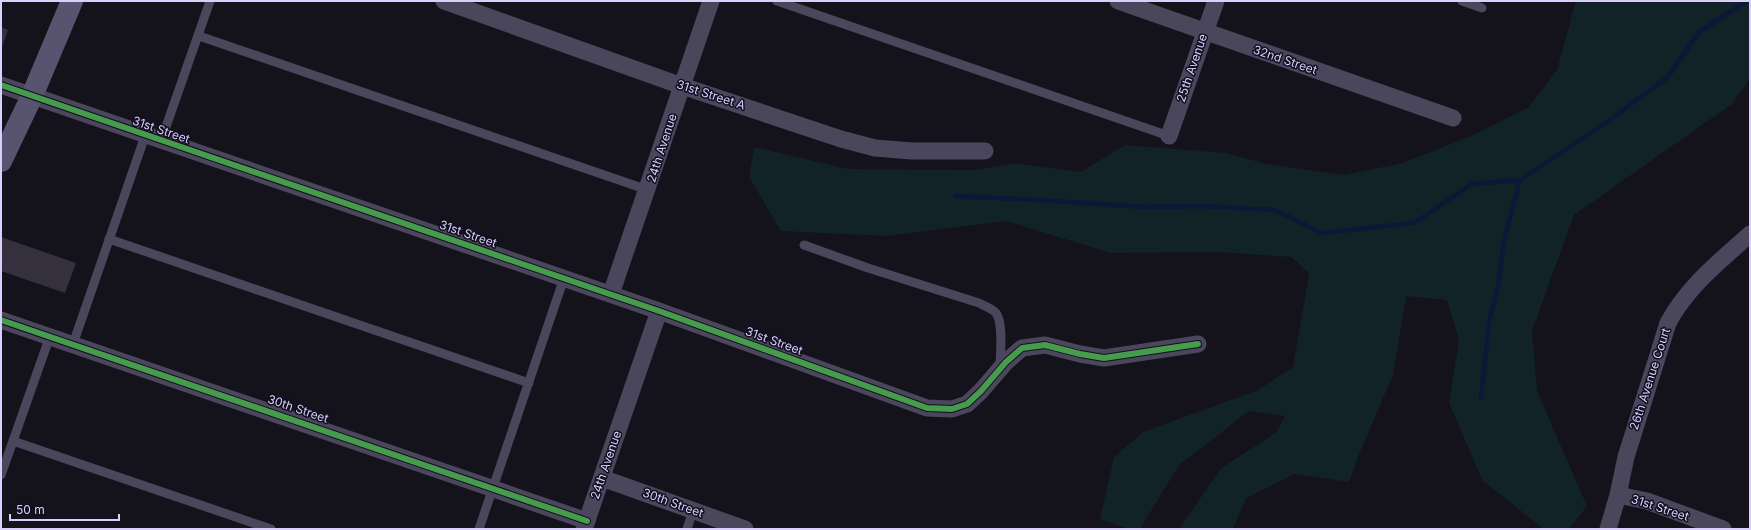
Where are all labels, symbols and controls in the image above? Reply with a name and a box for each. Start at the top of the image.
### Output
street label: 25th Avenue [1173,32,1210,104]
street label: 32nd Street [1251,42,1319,77]
street label: 31st Street A [675,76,747,113]
street label: 24th Avenue [643,112,680,184]
street label: 31st Street [130,113,192,146]
street label: 31st Street [437,217,499,250]
street label: 31st Street [744,323,805,358]
street label: 26th Avenue Court [1626,326,1673,432]
street label: 30th Street [266,391,331,426]
street label: 24th Avenue [587,429,624,501]
street label: 30th Street [641,485,706,520]
street label: 31st Street [1629,491,1691,524]
scale bar [10,496,119,522]
text: 50 m [16,502,45,517]

